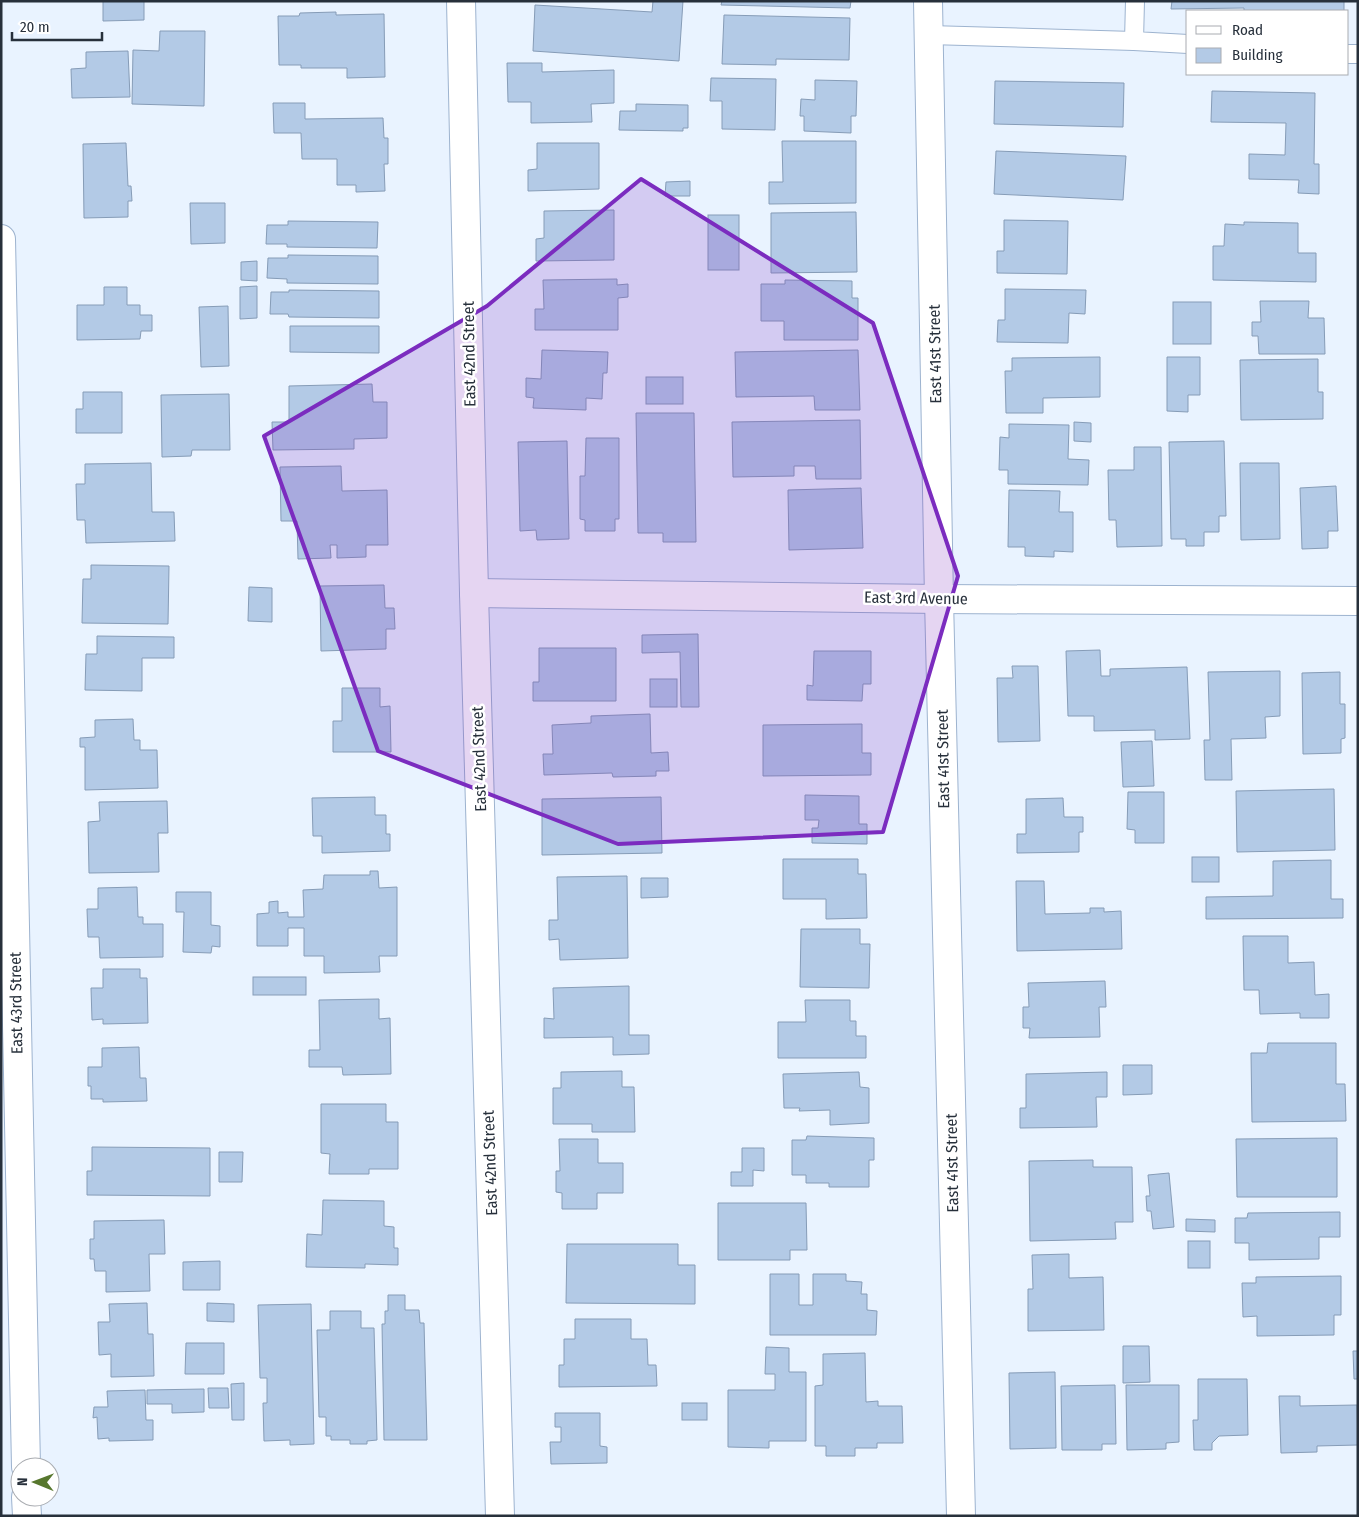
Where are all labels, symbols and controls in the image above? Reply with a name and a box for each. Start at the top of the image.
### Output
scale bar [12,10,102,42]
legend [1186,10,1349,75]
text: 20 m [20,18,50,36]
text: Road [1232,21,1263,39]
text: Building [1232,46,1283,64]
street label: East 42nd Street [459,300,479,407]
street label: East 41st Street [925,303,945,404]
street label: East 3rd Avenue [864,588,968,608]
street label: East 42nd Street [468,705,490,812]
street label: East 41st Street [933,708,953,809]
street label: East 43rd Street [6,951,26,1054]
street label: East 42nd Street [479,1109,501,1216]
street label: East 41st Street [942,1112,962,1213]
north arrow [10,1457,60,1507]
text: N [14,1477,31,1486]

